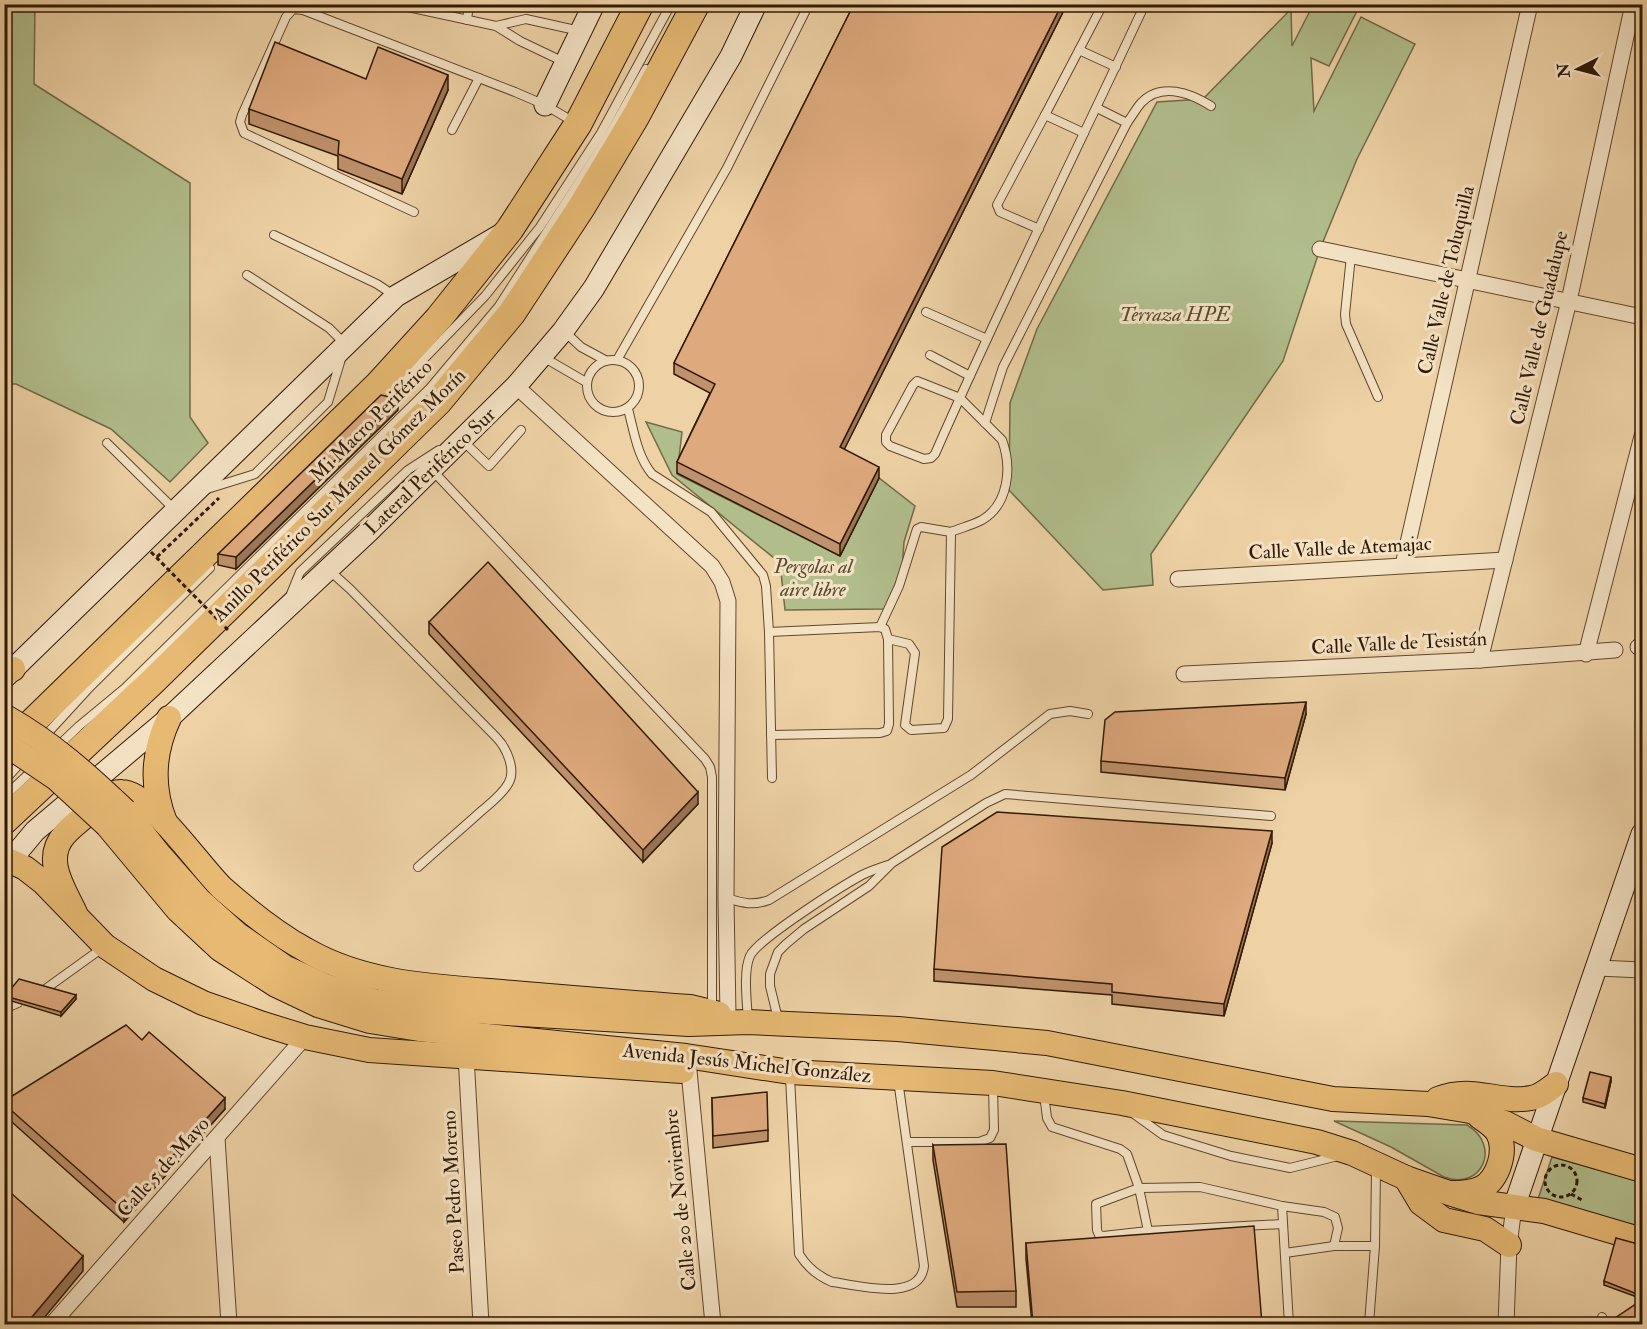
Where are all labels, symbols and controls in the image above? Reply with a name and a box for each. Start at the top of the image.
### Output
north arrow [1548,39,1608,99]
text: N [1553,62,1575,80]
street label: Calle Valle de Toluquilla [1412,182,1480,377]
street label: Calle Valle de Guadalupe [1504,228,1575,428]
park label: Terraza HPE [1120,302,1231,327]
street label: Mi Macro Periférico [305,355,437,487]
street label: Anillo Periférico Sur Manuel Gómez Morín [206,363,471,628]
street label: Lateral Periférico Sur [359,402,501,540]
street label: Calle Valle de Atemajac [1248,531,1432,565]
park label: Pergolas al aire libre [773,554,855,602]
street label: Calle Valle de Tesistán [1310,626,1488,660]
street label: Avenida Jesús Michel González [621,1037,873,1089]
street label: Calle 20 de Noviembre [658,1108,702,1292]
street label: Paseo Pedro Moreno [436,1110,470,1274]
street label: Calle 5 de Mayo [111,1112,215,1222]

